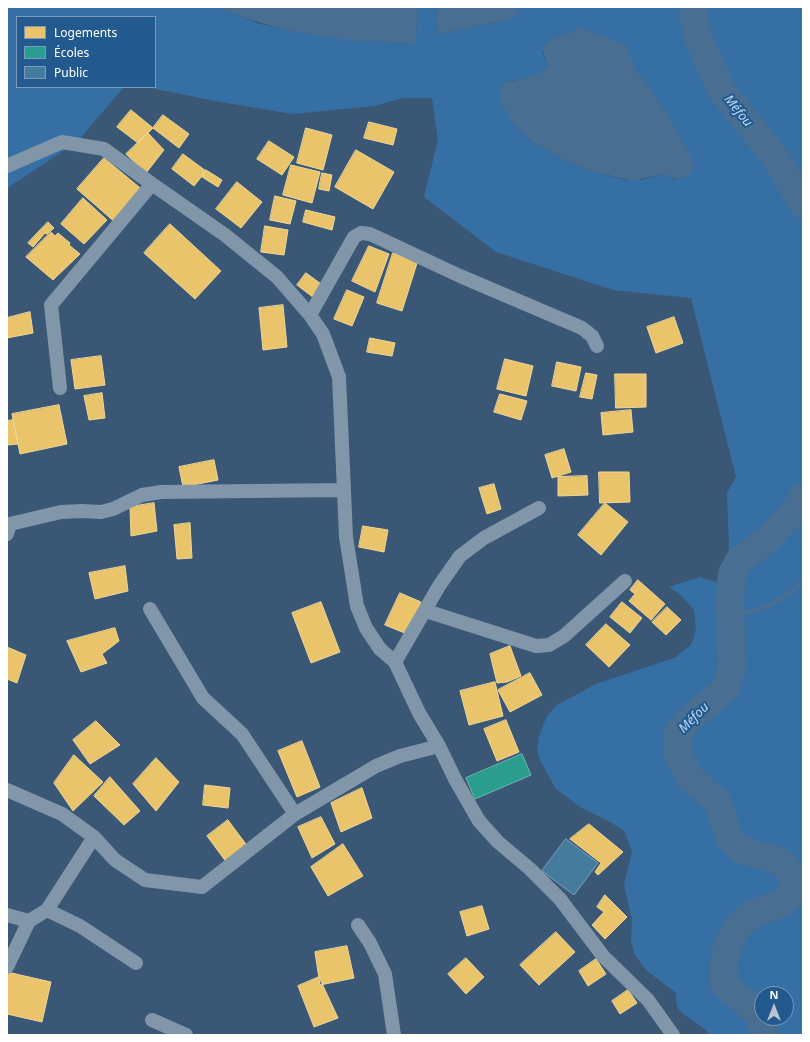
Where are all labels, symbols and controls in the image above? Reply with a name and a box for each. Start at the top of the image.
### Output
legend [16,16,156,88]
text: Logements [54,24,117,41]
text: Écoles [54,44,89,61]
text: Public [54,64,88,81]
water label: Méfou [720,92,756,130]
water label: Méfou [676,700,712,736]
north arrow [754,986,794,1026]
text: N [770,987,778,1002]

